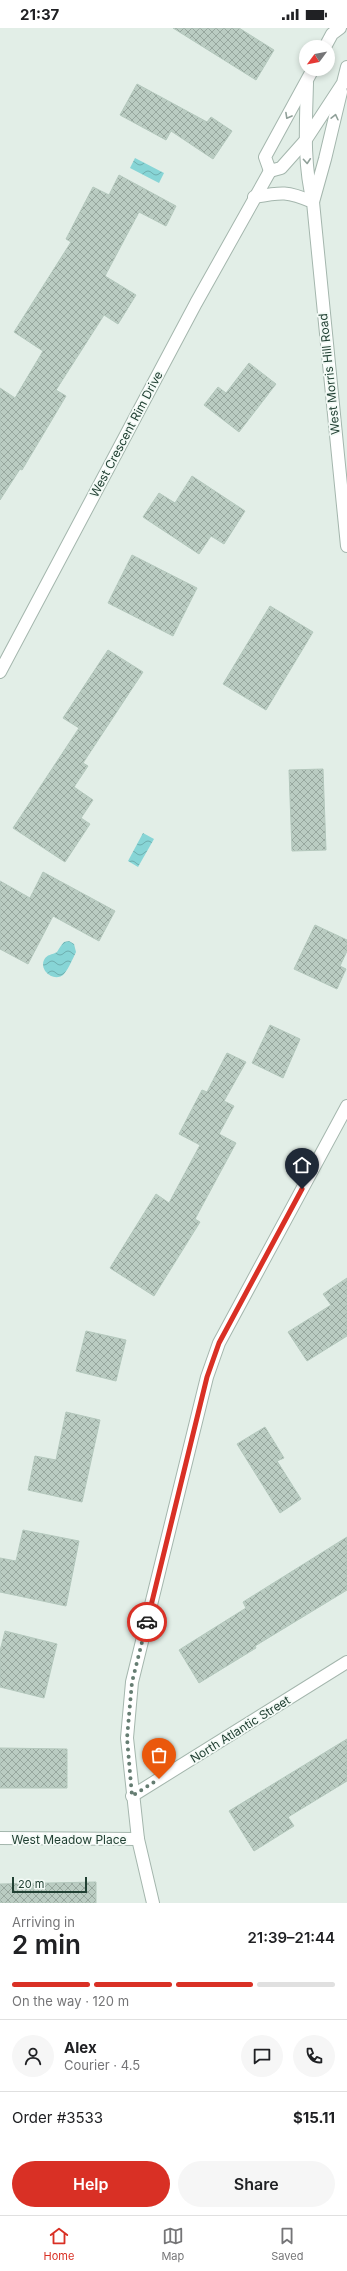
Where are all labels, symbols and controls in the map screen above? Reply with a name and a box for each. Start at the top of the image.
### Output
text: 21:37 [20,5,59,24]
north arrow [299,40,335,76]
map controls [299,40,335,76]
one-way arrow [285,112,293,119]
one-way arrow [331,114,339,120]
one-way arrow [302,158,311,164]
street label: West Morris Hill Road [315,313,343,435]
street label: West Crescent Rim Drive [86,368,166,500]
pin [285,1148,319,1189]
icon: home [291,1154,313,1176]
courier [127,1602,167,1642]
icon: car [136,1611,158,1633]
street label: North Atlantic Street [187,1692,293,1766]
pin [142,1738,176,1779]
icon: bag [148,1744,170,1766]
street label: West Meadow Place [11,1832,127,1847]
scale bar [12,1875,87,1894]
text: 20 m [18,1877,44,1891]
text: Arriving in [12,1914,75,1930]
text: 21:39–21:44 [247,1928,335,1947]
text: 2 min [12,1929,81,1960]
text: On the way · 120 m [12,1993,129,2009]
button: person [12,2035,54,2077]
button: chat [241,2035,283,2077]
button: phone [293,2035,335,2077]
text: Alex [64,2038,97,2057]
text: Courier · 4.5 [64,2057,140,2073]
text: Order #3533 [12,2108,103,2127]
text: $15.11 [293,2108,335,2127]
button: Help [12,2161,170,2207]
button: Share [178,2161,335,2207]
tab: Home [44,2225,74,2263]
tab: Map [161,2225,184,2263]
tab: Saved [271,2225,303,2263]

